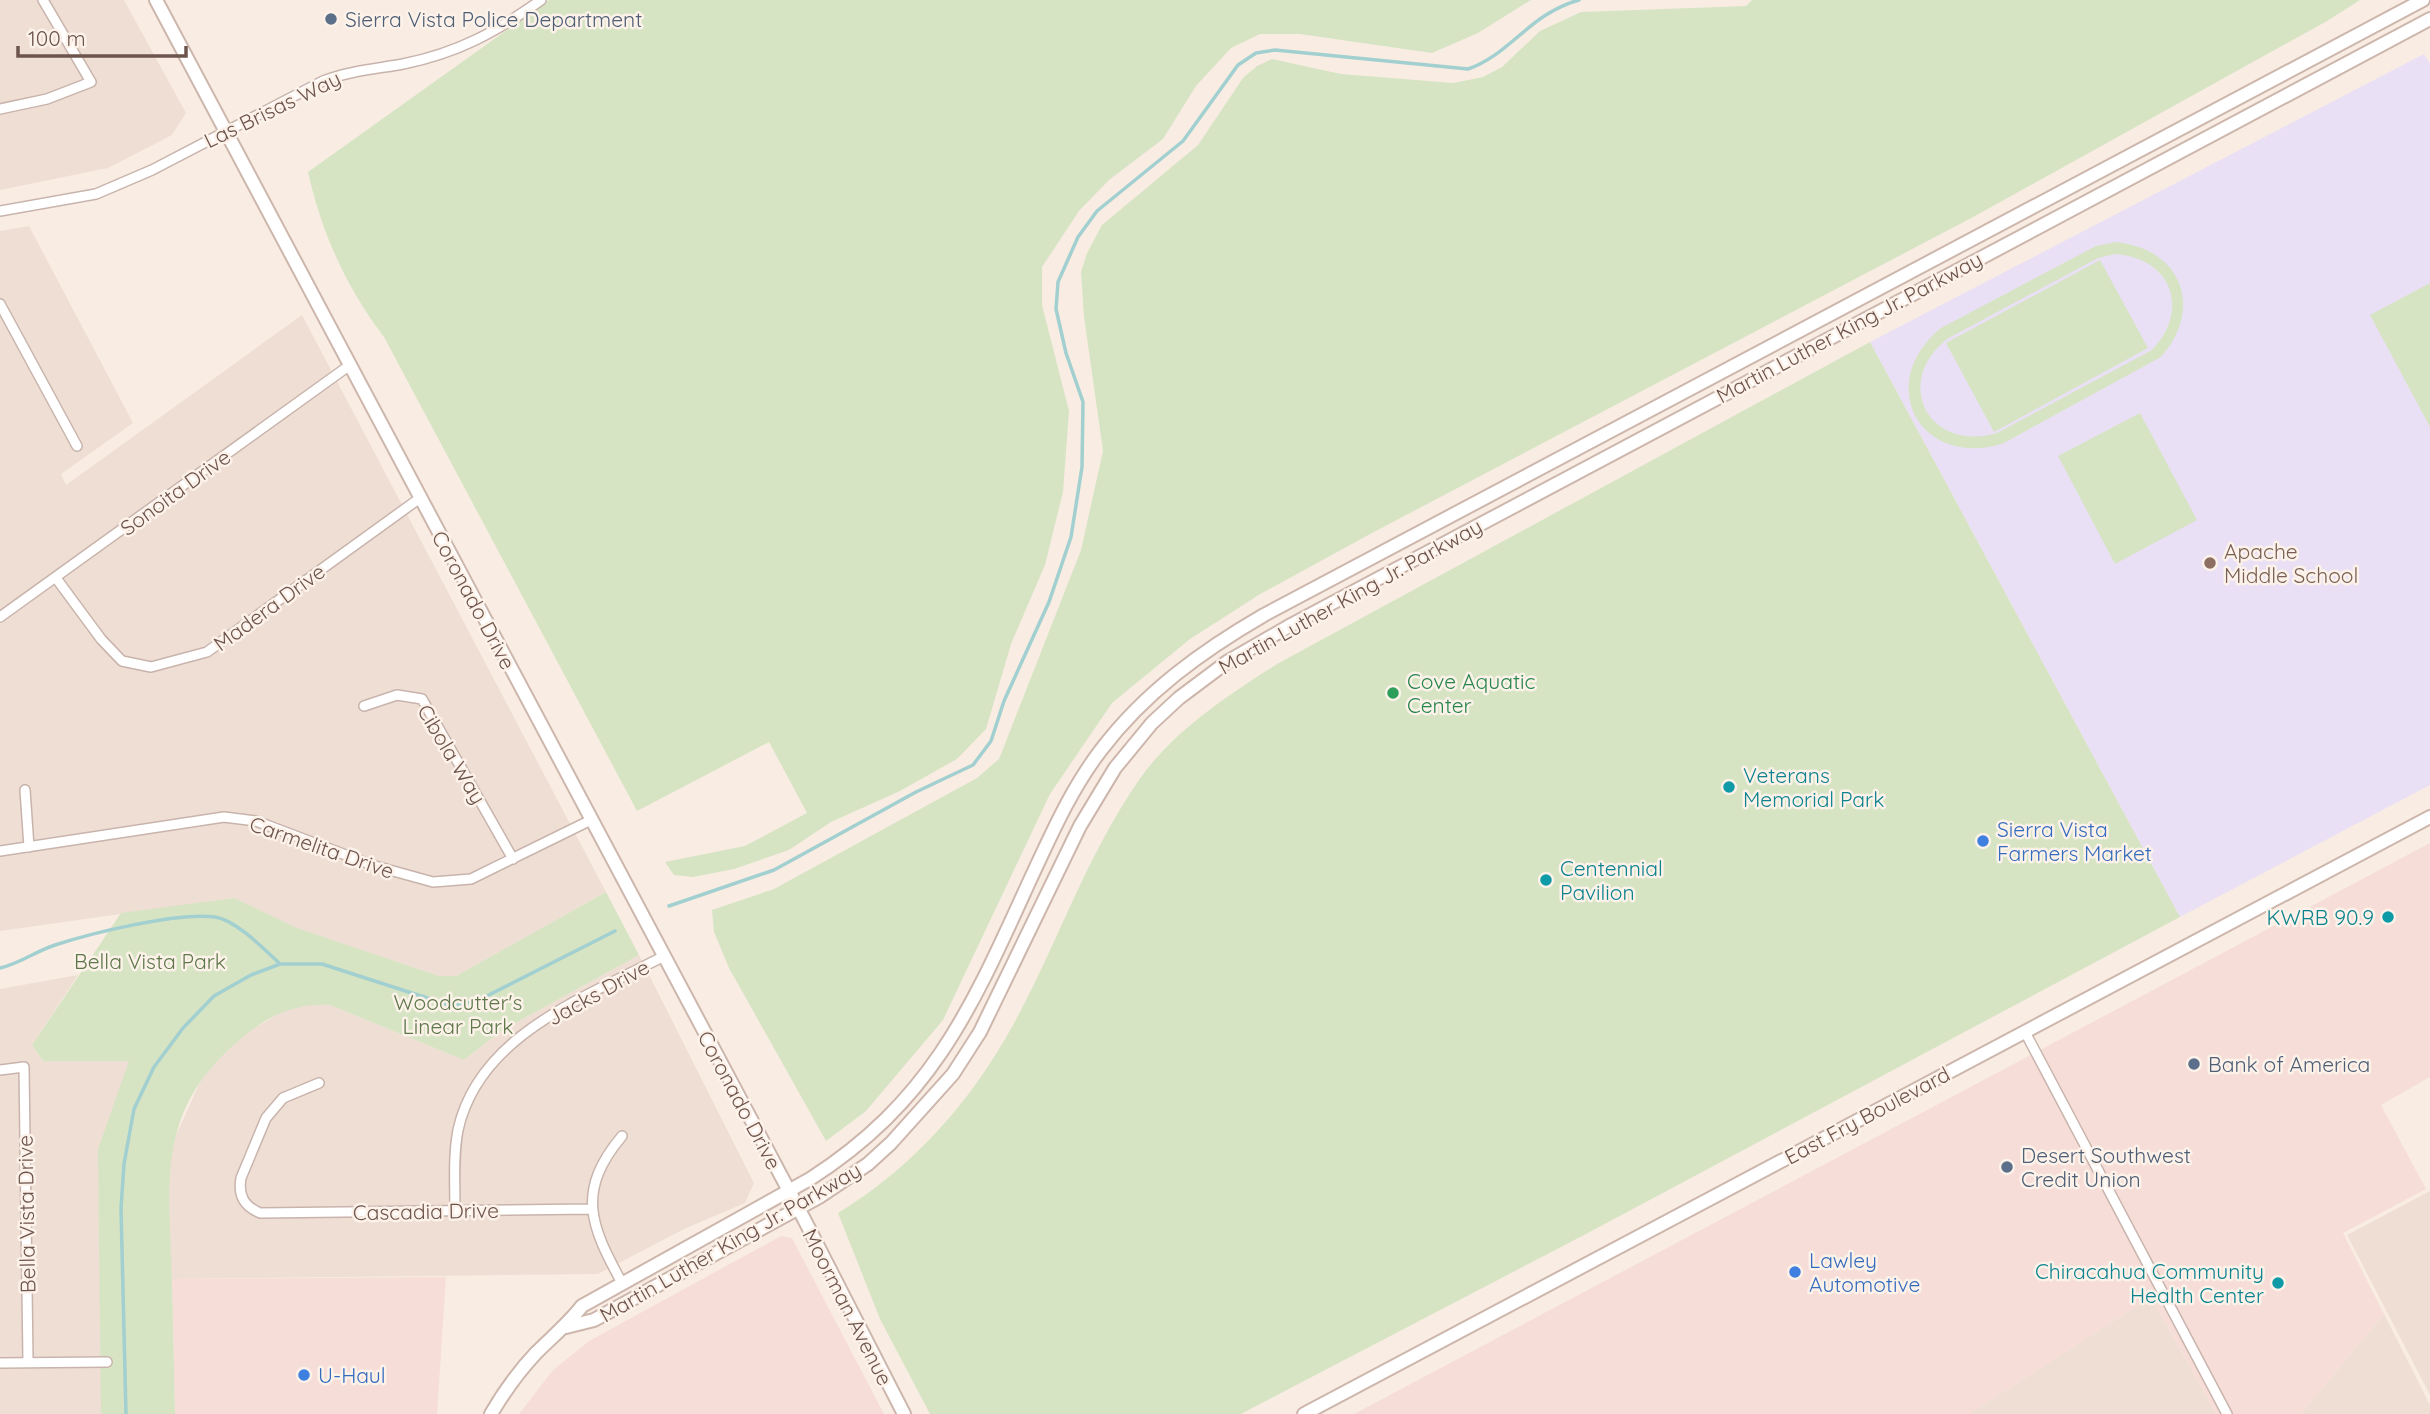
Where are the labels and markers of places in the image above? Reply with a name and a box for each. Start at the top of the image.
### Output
place label: Sierra Vista Police Department [345,6,642,32]
marker: Sierra Vista Police Department [323,11,339,27]
place label: Apache Middle School [2224,538,2358,588]
marker: Apache Middle School [2202,555,2218,571]
place label: Cove Aquatic Center [1407,668,1535,718]
marker: Cove Aquatic Center [1385,685,1401,701]
place label: Veterans Memorial Park [1743,762,1884,812]
marker: Veterans Memorial Park [1721,779,1737,795]
place label: Sierra Vista Farmers Market [1997,816,2152,866]
marker: Sierra Vista Farmers Market [1975,833,1991,849]
place label: Centennial Pavilion [1560,855,1663,905]
marker: Centennial Pavilion [1538,872,1554,888]
place label: KWRB 90.9 [2266,904,2374,930]
marker: KWRB 90.9 [2380,909,2396,925]
place label: Bank of America [2208,1051,2370,1077]
marker: Bank of America [2186,1056,2202,1072]
place label: Desert Southwest Credit Union [2021,1142,2191,1192]
marker: Desert Southwest Credit Union [1999,1159,2015,1175]
place label: Lawley Automotive [1809,1247,1920,1297]
place label: Chiracahua Community Health Center [2035,1258,2264,1308]
marker: Lawley Automotive [1787,1264,1803,1280]
marker: Chiracahua Community Health Center [2270,1275,2286,1291]
place label: U-Haul [318,1362,386,1388]
marker: U-Haul [296,1367,312,1383]

